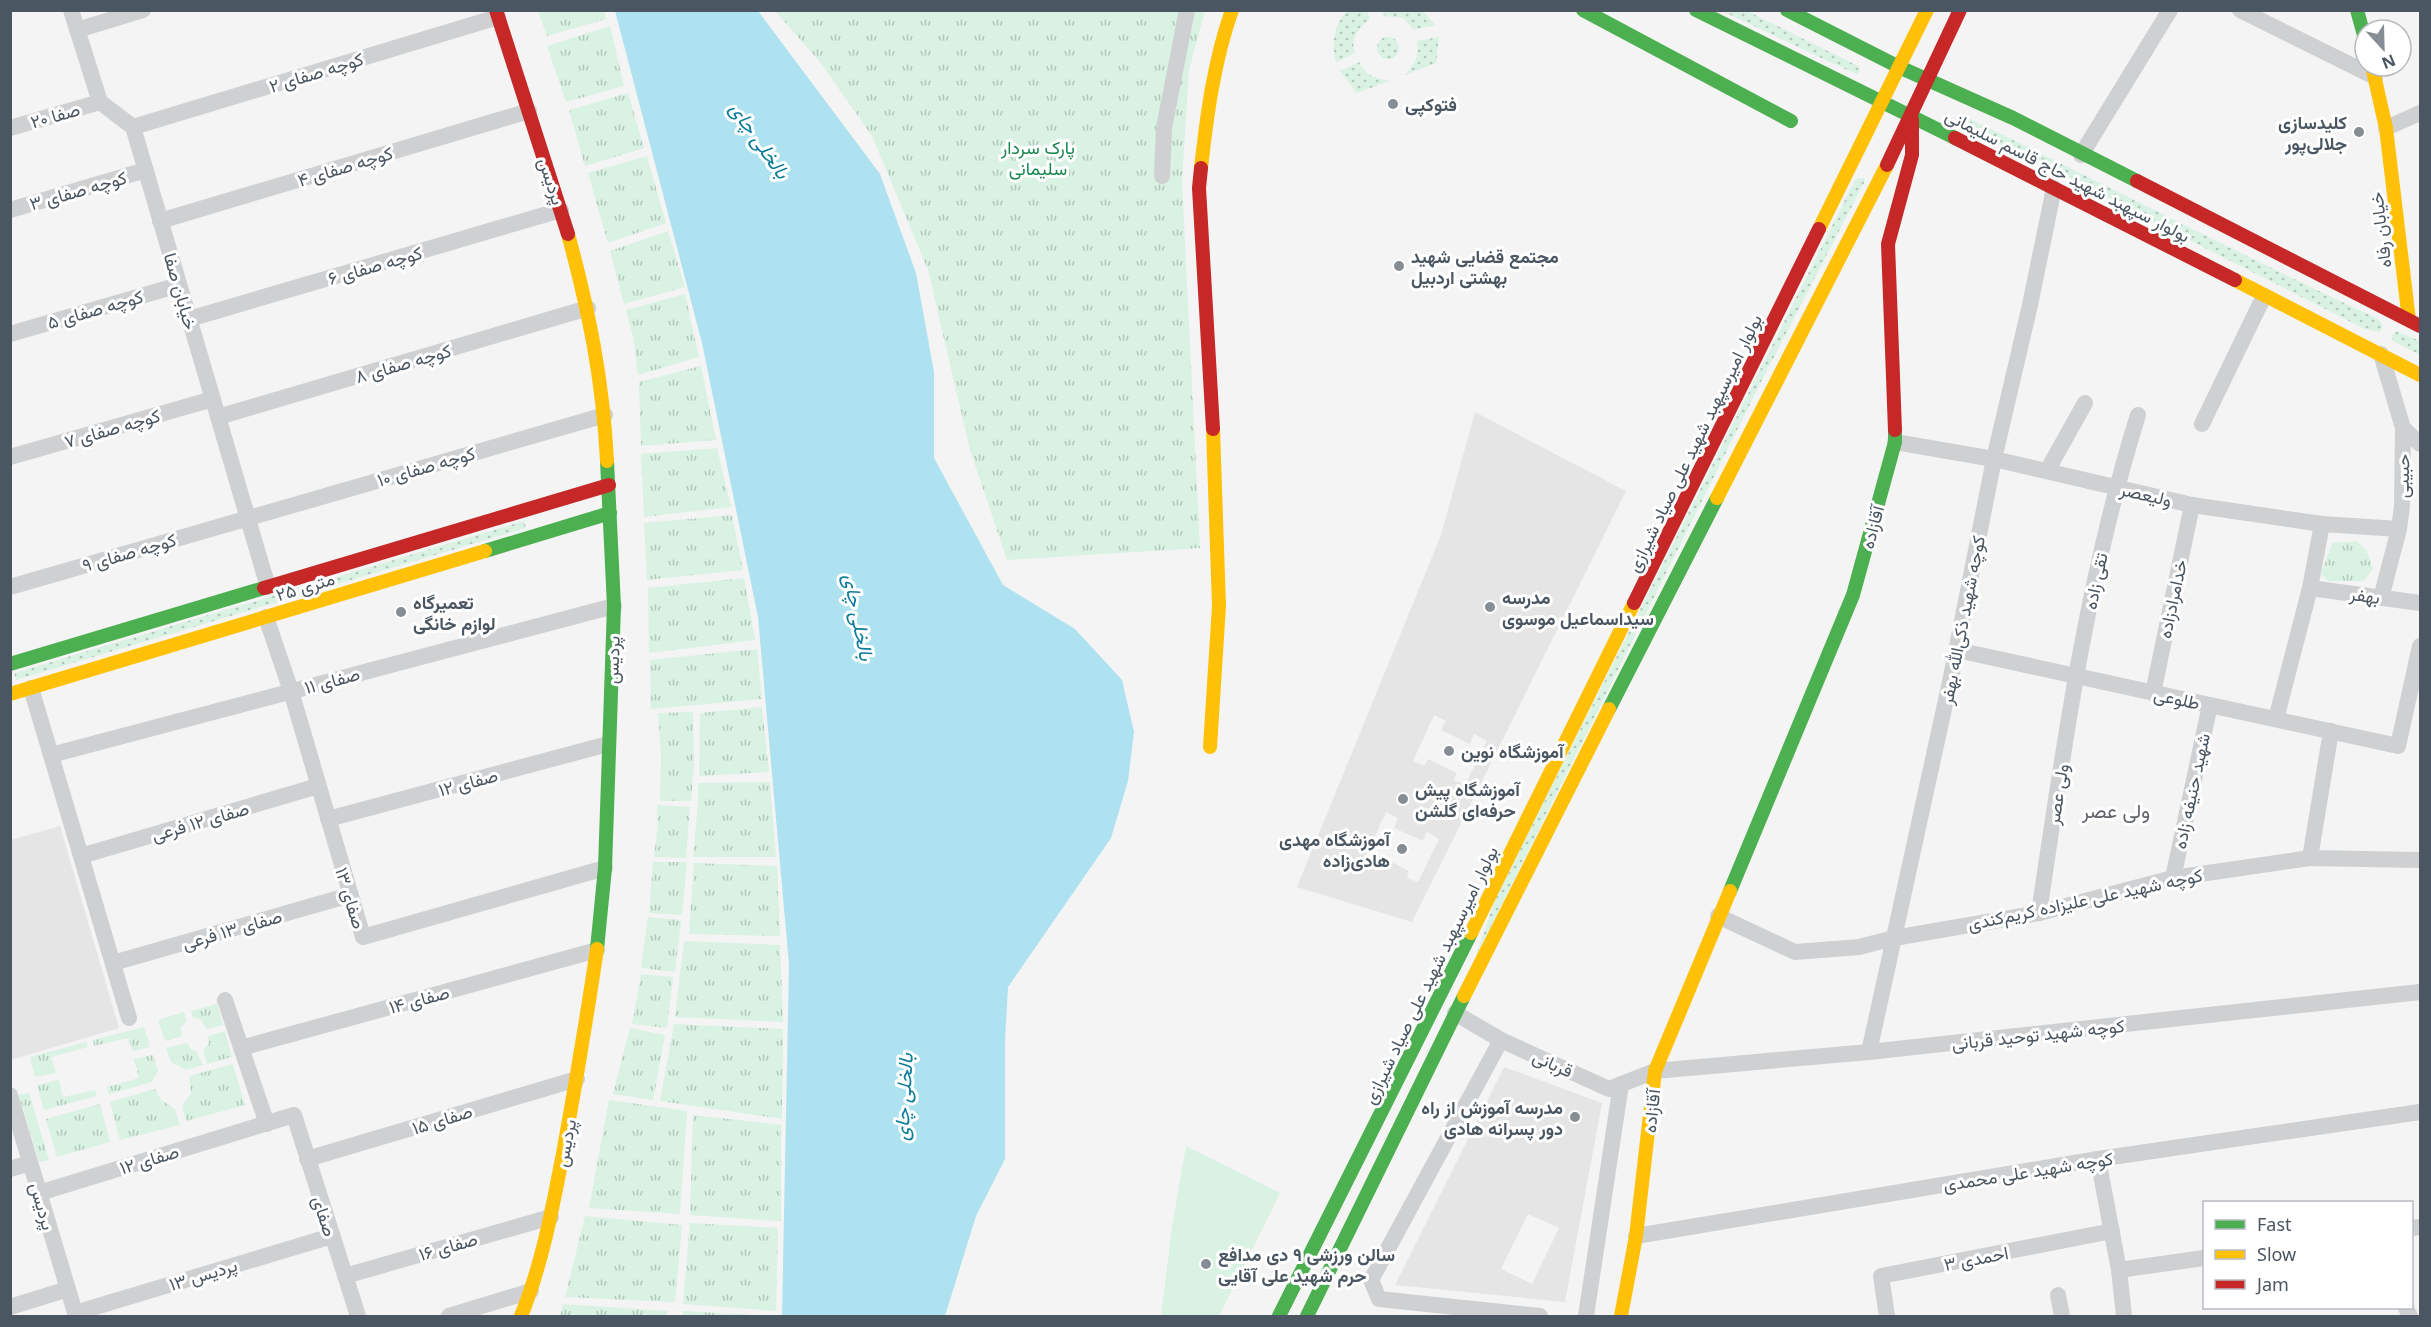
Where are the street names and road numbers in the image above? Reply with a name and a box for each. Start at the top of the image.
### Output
street label: کوچه صفای ۲ [266,46,366,99]
street label: صفا ۲۰ [27,97,83,133]
street label: بولوار سپهبد شهید حاج قاسم سلیمانی [1941,103,2194,248]
street label: کوچه صفای ۴ [294,140,396,193]
street label: پردیس [532,154,571,208]
street label: کوچه صفای ۳ [27,165,130,216]
street label: خیابان رفاه [2363,191,2397,269]
street label: کوچه صفای ۶ [325,240,425,291]
street label: خیابان صفا [159,250,203,332]
street label: کوچه صفای ۵ [44,284,146,335]
street label: بولوار امیرسپهبد شهید علی صیاد شیرازی [1621,310,1768,576]
street label: کوچه صفای ۸ [352,338,454,389]
street label: کوچه صفای ۷ [61,403,163,454]
street label: کوچه صفای ۱۰ [374,441,478,492]
street label: حبیبی [2390,454,2414,498]
street label: ولیعصر [2117,476,2174,512]
street label: آقازاده [1855,501,1890,551]
street label: کوچه صفای ۹ [79,527,179,578]
street label: کوچه شهید ذکی‌الله بهفر [1934,533,1991,708]
street label: تقی زاده [2077,550,2113,612]
street label: خدامرادزاده [2152,557,2192,641]
street label: ۲۵ متری [273,566,337,606]
street label: بهفر [2347,581,2382,609]
street label: پردیس [599,635,626,685]
street label: صفای ۱۱ [302,661,362,699]
street label: طلوعی [2152,681,2202,715]
street label: شهید حنیفه زاده [2167,731,2215,851]
street label: ولی عصر [2040,762,2074,827]
street label: صفای ۱۲ [436,763,500,801]
street label: صفای ۱۲ فرعی [149,796,251,846]
street label: بولوار امیرسپهبد شهید علی صیاد شیرازی [1357,842,1504,1108]
street label: کوچه شهید علی علیزاده کریم‌کندی [1965,862,2205,937]
street label: صفای ۱۳ [330,864,372,932]
street label: صفای ۱۳ فرعی [179,903,285,955]
street label: صفای ۱۴ [386,979,452,1019]
street label: کوچه شهید توحید قربانی [1950,1013,2126,1056]
street label: قربانی [1529,1044,1577,1082]
street label: آقازاده [1637,1086,1665,1134]
street label: صفای ۱۵ [409,1098,475,1140]
street label: پردیس [549,1117,582,1169]
street label: صفای ۱۲ [116,1139,182,1179]
street label: کوچه شهید علی محمدی [1941,1146,2115,1197]
street label: پردیس [24,1179,61,1233]
street label: صفای [307,1193,343,1239]
street label: صفای ۱۶ [416,1226,480,1266]
street label: احمدی ۳ [1942,1240,2010,1276]
street label: پردیس ۱۳ [166,1252,240,1297]

